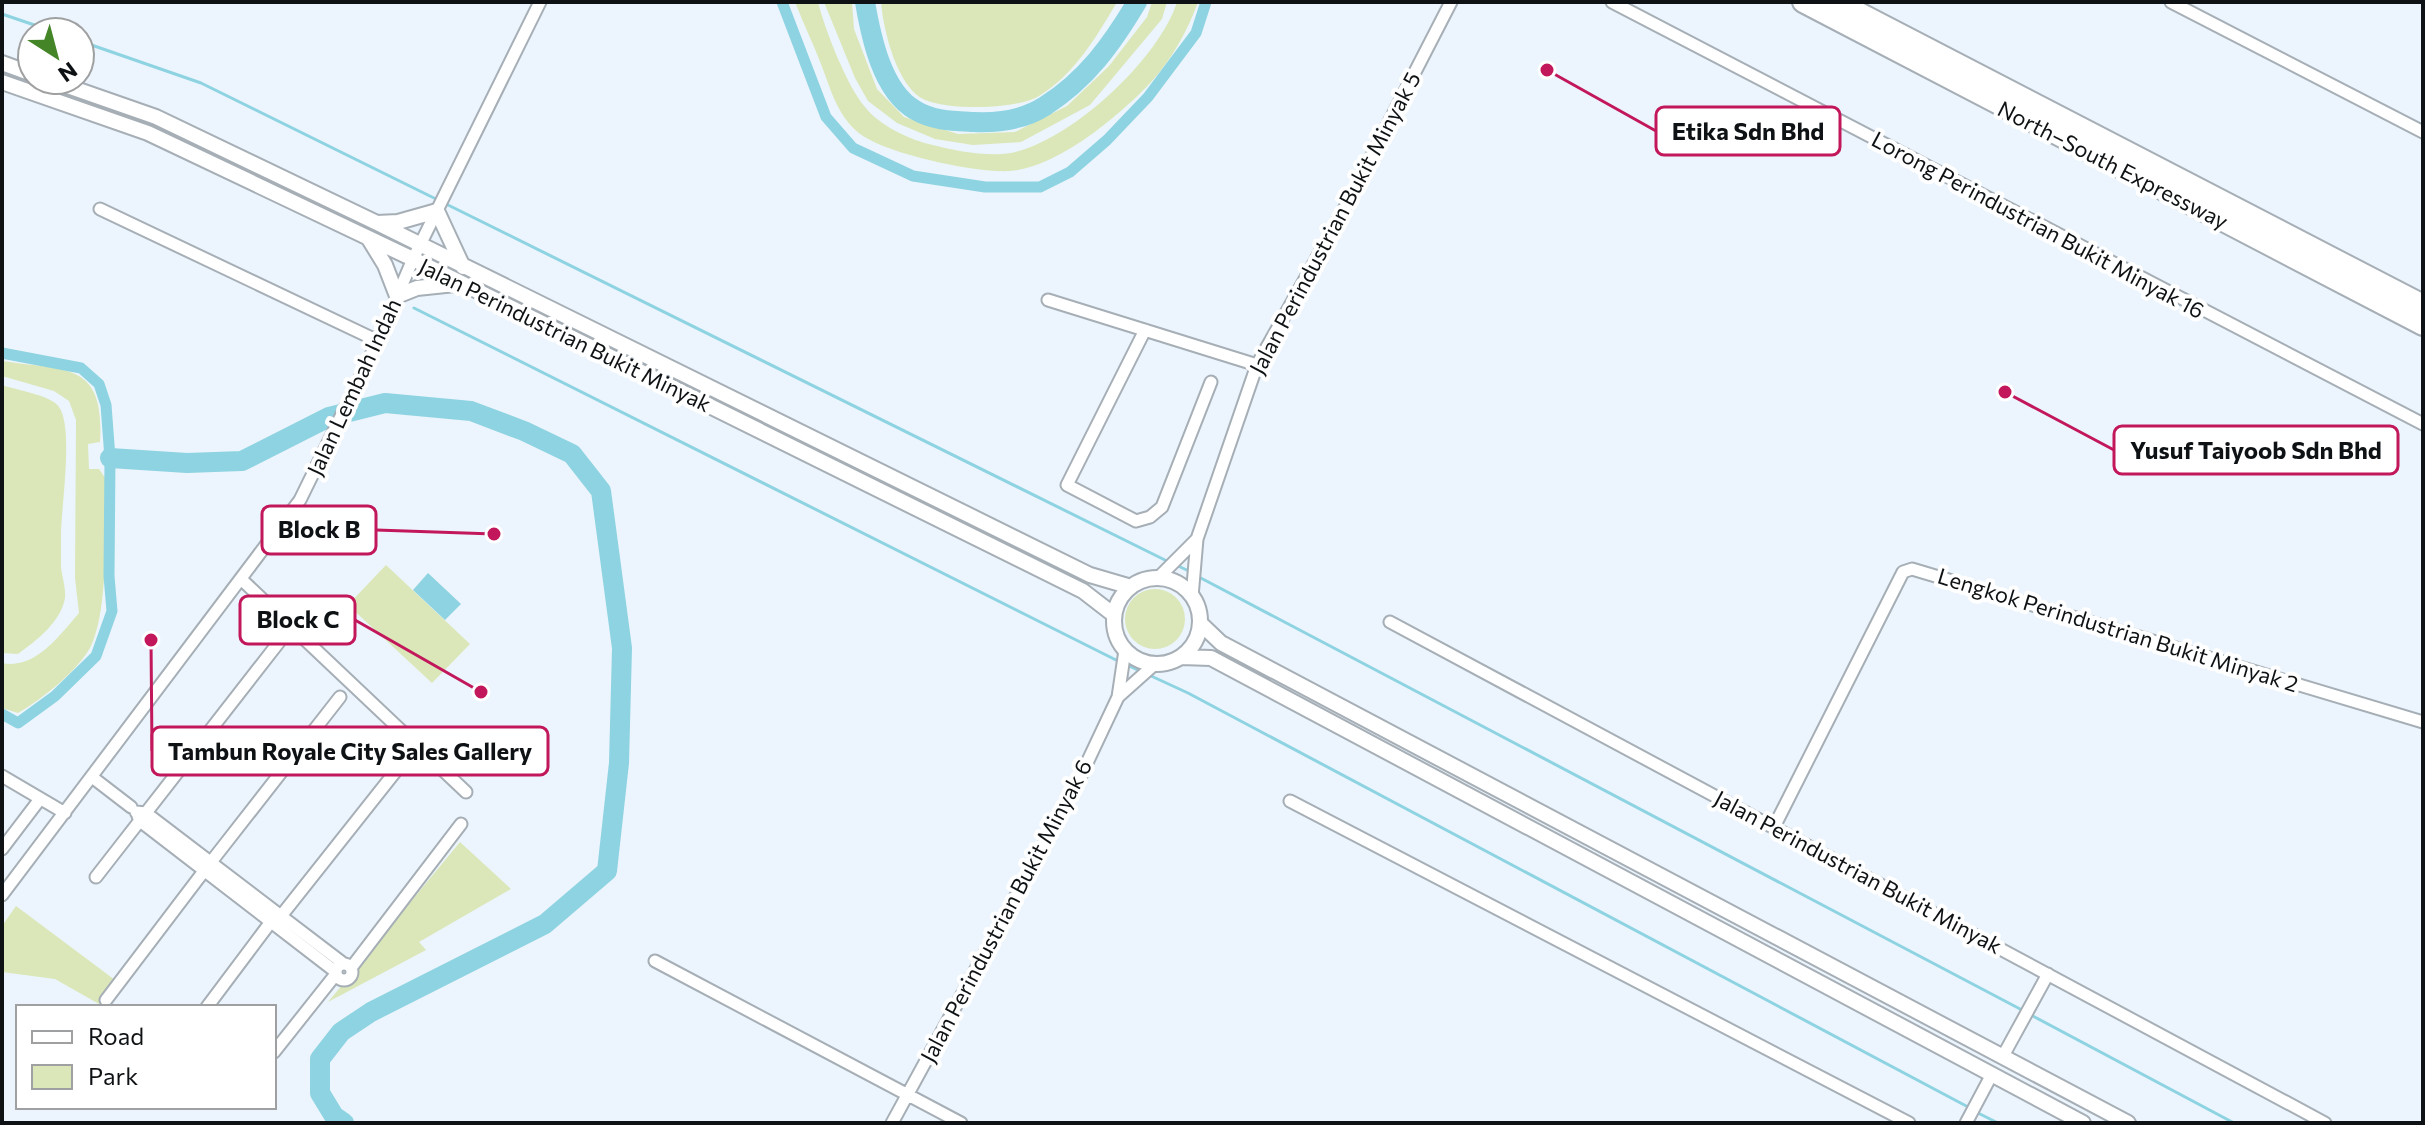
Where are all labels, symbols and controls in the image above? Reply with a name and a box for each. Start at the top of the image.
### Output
north arrow [16,16,96,96]
text: N [53,57,83,88]
street label: Jalan Perindustrian Bukit Minyak 5 [1243,67,1426,379]
street label: North–South Expressway [1994,95,2233,234]
callout: Etika Sdn Bhd [1656,107,1840,155]
text: Etika Sdn Bhd [1672,116,1824,145]
street label: Lorong Perindustrian Bukit Minyak 16 [1867,125,2209,324]
street label: Jalan Perindustrian Bukit Minyak [415,252,716,417]
street label: Jalan Lembah Indah [301,294,406,480]
callout: Yusuf Taiyoob Sdn Bhd [2114,426,2398,474]
text: Yusuf Taiyoob Sdn Bhd [2130,435,2382,464]
callout: Block B [262,506,376,554]
text: Block B [278,514,360,543]
street label: Lengkok Perindustrian Bukit Minyak 2 [1935,562,2302,697]
callout: Block C [240,596,355,644]
text: Block C [256,604,340,633]
callout: Tambun Royale City Sales Gallery [152,727,548,775]
text: Tambun Royale City Sales Gallery [168,736,532,765]
street label: Jalan Perindustrian Bukit Minyak 6 [914,755,1097,1067]
street label: Jalan Perindustrian Bukit Minyak [1710,784,2007,959]
legend [16,1005,276,1109]
text: Road [88,1021,144,1050]
text: Park [88,1061,138,1090]

